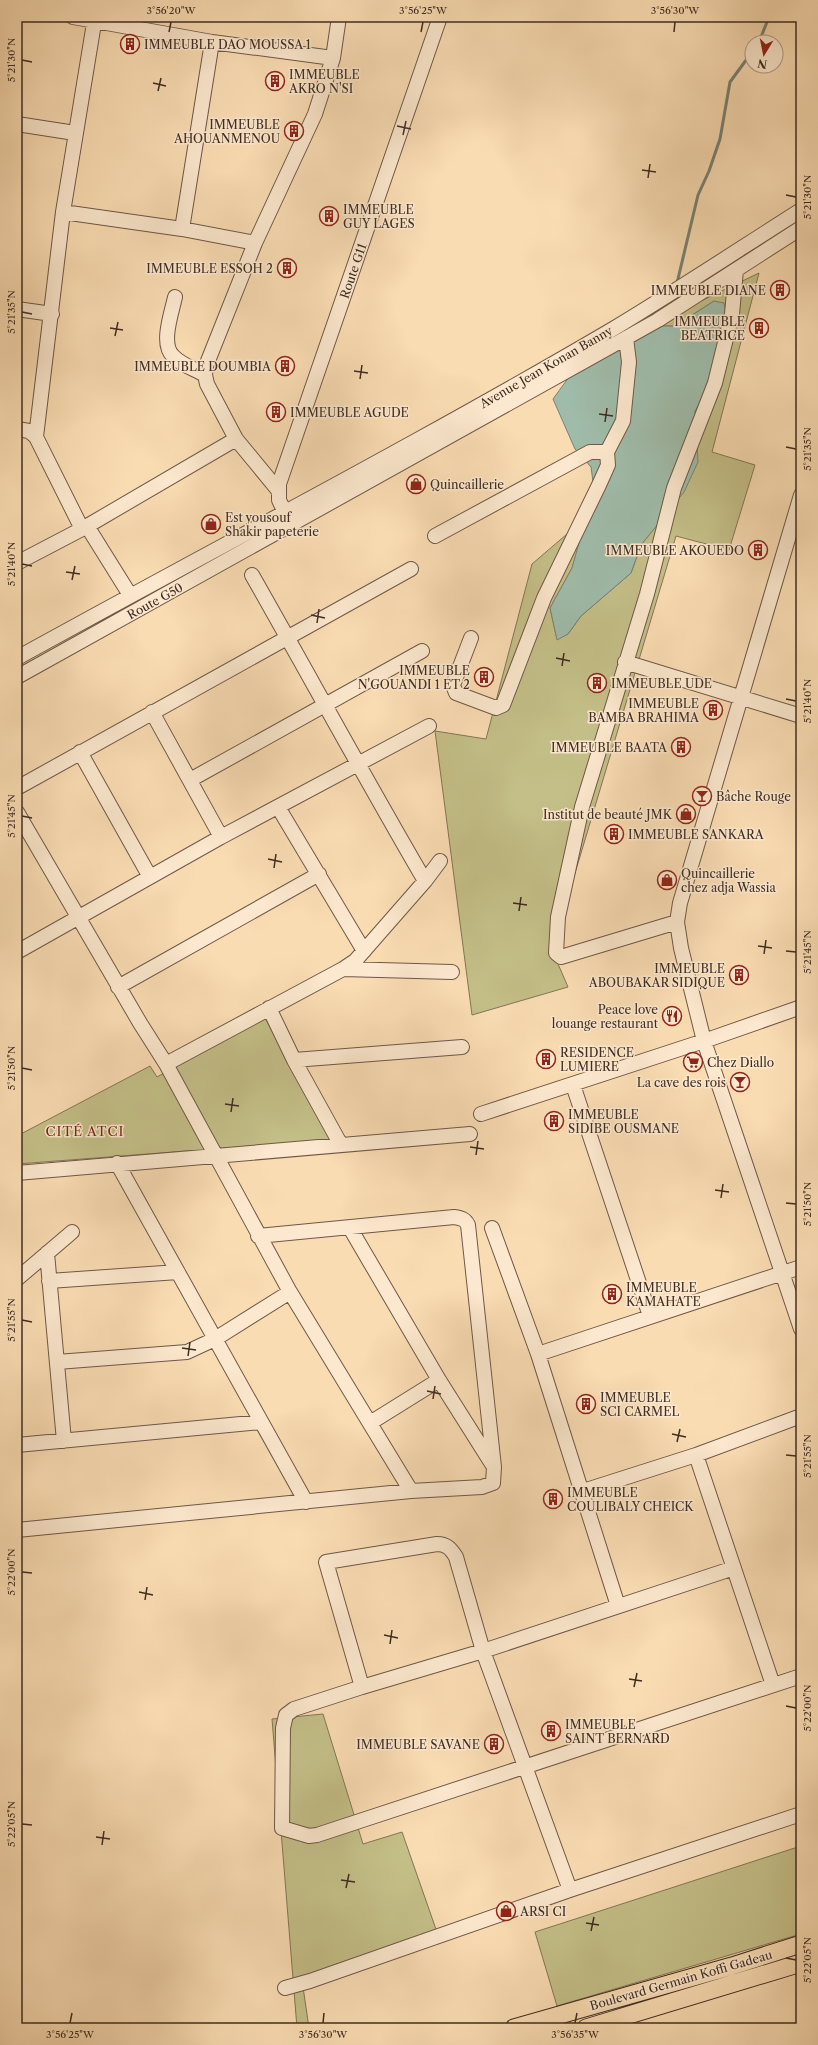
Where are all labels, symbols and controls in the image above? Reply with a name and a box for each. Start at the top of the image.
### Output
text: 3°56'20"W [147,4,196,17]
text: 3°56'25"W [399,4,448,17]
text: 3°56'30"W [651,4,700,17]
building icon: IMMEUBLE DAO MOUSSA 1 [119,33,141,55]
north arrow [744,34,784,74]
place label: IMMEUBLE DAO MOUSSA 1 [144,37,311,52]
text: 5°21'30"N [5,38,18,82]
text: N [756,56,768,72]
place label: IMMEUBLE AKRO N'SI [288,67,360,96]
building icon: IMMEUBLE AKRO N'SI [264,70,286,92]
place label: IMMEUBLE AHOUANMENOU [173,117,280,146]
building icon: IMMEUBLE AHOUANMENOU [283,120,305,142]
text: 5°21'30"N [801,175,814,219]
place label: IMMEUBLE GUY LAGES [343,202,415,231]
building icon: IMMEUBLE GUY LAGES [318,205,340,227]
street label: Route G11 [337,241,369,301]
building icon: IMMEUBLE ESSOH 2 [276,257,298,279]
place label: IMMEUBLE ESSOH 2 [146,261,273,276]
building icon: IMMEUBLE DIANE [769,279,791,301]
place label: IMMEUBLE DIANE [651,283,766,298]
text: 5°21'35"N [5,290,18,334]
place label: IMMEUBLE BEATRICE [674,314,745,343]
building icon: IMMEUBLE BEATRICE [748,317,770,339]
street label: Avenue Jean Konan Banny [476,323,615,412]
building icon: IMMEUBLE DOUMBIA [274,355,296,377]
place label: IMMEUBLE DOUMBIA [134,359,272,374]
building icon: IMMEUBLE AGUDE [265,401,287,423]
place label: IMMEUBLE AGUDE [290,405,409,420]
text: 5°21'35"N [801,427,814,471]
shop icon: Quincaillerie [405,473,427,495]
place label: Quincaillerie [430,477,504,492]
place label: Est yousouf Shakir papeterie [225,510,319,539]
shop icon: Est yousouf Shakir papeterie [200,513,222,535]
building icon: IMMEUBLE AKOUEDO [747,539,769,561]
text: 5°21'40"N [5,542,18,586]
place label: IMMEUBLE AKOUEDO [606,543,744,558]
street label: Route G50 [125,580,185,622]
place label: IMMEUBLE N'GOUANDI 1 ET 2 [358,663,470,692]
building icon: IMMEUBLE N'GOUANDI 1 ET 2 [473,666,495,688]
building icon: IMMEUBLE UDE [586,672,608,694]
place label: IMMEUBLE UDE [611,676,712,691]
text: 5°21'40"N [801,679,814,723]
place label: IMMEUBLE BAMBA BRAHIMA [588,696,700,725]
building icon: IMMEUBLE BAMBA BRAHIMA [702,699,724,721]
building icon: IMMEUBLE BAATA [670,736,692,758]
place label: IMMEUBLE BAATA [551,740,668,755]
bar icon: Bâche Rouge [691,785,713,807]
place label: Bâche Rouge [716,789,791,804]
text: 5°21'45"N [5,794,18,838]
shop icon: Institut de beauté JMK [675,803,697,825]
place label: Institut de beauté JMK [543,807,673,822]
building icon: IMMEUBLE SANKARA [603,823,625,845]
place label: IMMEUBLE SANKARA [628,827,765,842]
place label: Quincaillerie chez adja Wassia [681,866,776,895]
shop icon: Quincaillerie chez adja Wassia [656,869,678,891]
text: 5°21'45"N [801,930,814,974]
place label: IMMEUBLE ABOUBAKAR SIDIQUE [588,961,725,990]
building icon: IMMEUBLE ABOUBAKAR SIDIQUE [728,964,750,986]
place label: Peace love louange restaurant [552,1002,659,1031]
restaurant icon: Peace love louange restaurant [661,1005,683,1027]
place label: RESIDENCE LUMIERE [560,1045,634,1074]
text: 5°21'50"N [5,1046,18,1090]
building icon: RESIDENCE LUMIERE [535,1048,557,1070]
supermarket icon: Chez Diallo [682,1051,704,1073]
place label: Chez Diallo [707,1055,774,1070]
bar icon: La cave des rois [729,1071,751,1093]
place label: La cave des rois [637,1075,726,1090]
place label: IMMEUBLE SIDIBE OUSMANE [568,1107,679,1136]
building icon: IMMEUBLE SIDIBE OUSMANE [543,1110,565,1132]
district label: CITÉ ATCI [46,1123,124,1139]
text: 5°21'50"N [801,1182,814,1226]
place label: IMMEUBLE KAMAHATE [626,1280,701,1309]
building icon: IMMEUBLE KAMAHATE [601,1283,623,1305]
text: 5°21'55"N [5,1298,18,1342]
place label: IMMEUBLE SCI CARMEL [600,1390,679,1419]
building icon: IMMEUBLE SCI CARMEL [575,1393,597,1415]
text: 5°21'55"N [801,1434,814,1478]
place label: IMMEUBLE COULIBALY CHEICK [567,1485,694,1514]
building icon: IMMEUBLE COULIBALY CHEICK [542,1488,564,1510]
text: 5°22'00"N [5,1548,18,1596]
text: 5°22'00"N [801,1684,814,1732]
place label: IMMEUBLE SAINT BERNARD [565,1717,670,1746]
building icon: IMMEUBLE SAINT BERNARD [540,1720,562,1742]
building icon: IMMEUBLE SAVANE [483,1733,505,1755]
place label: IMMEUBLE SAVANE [356,1737,480,1752]
text: 5°22'05"N [5,1801,18,1847]
shop icon: ARSI CI [495,1900,517,1922]
place label: ARSI CI [519,1904,566,1919]
text: 5°22'05"N [801,1937,814,1983]
street label: Boulevard Germain Koffi Gadeau [588,1947,775,2013]
text: 3°56'25"W [46,2028,95,2041]
text: 3°56'30"W [299,2028,348,2041]
text: 3°56'35"W [551,2028,600,2041]

